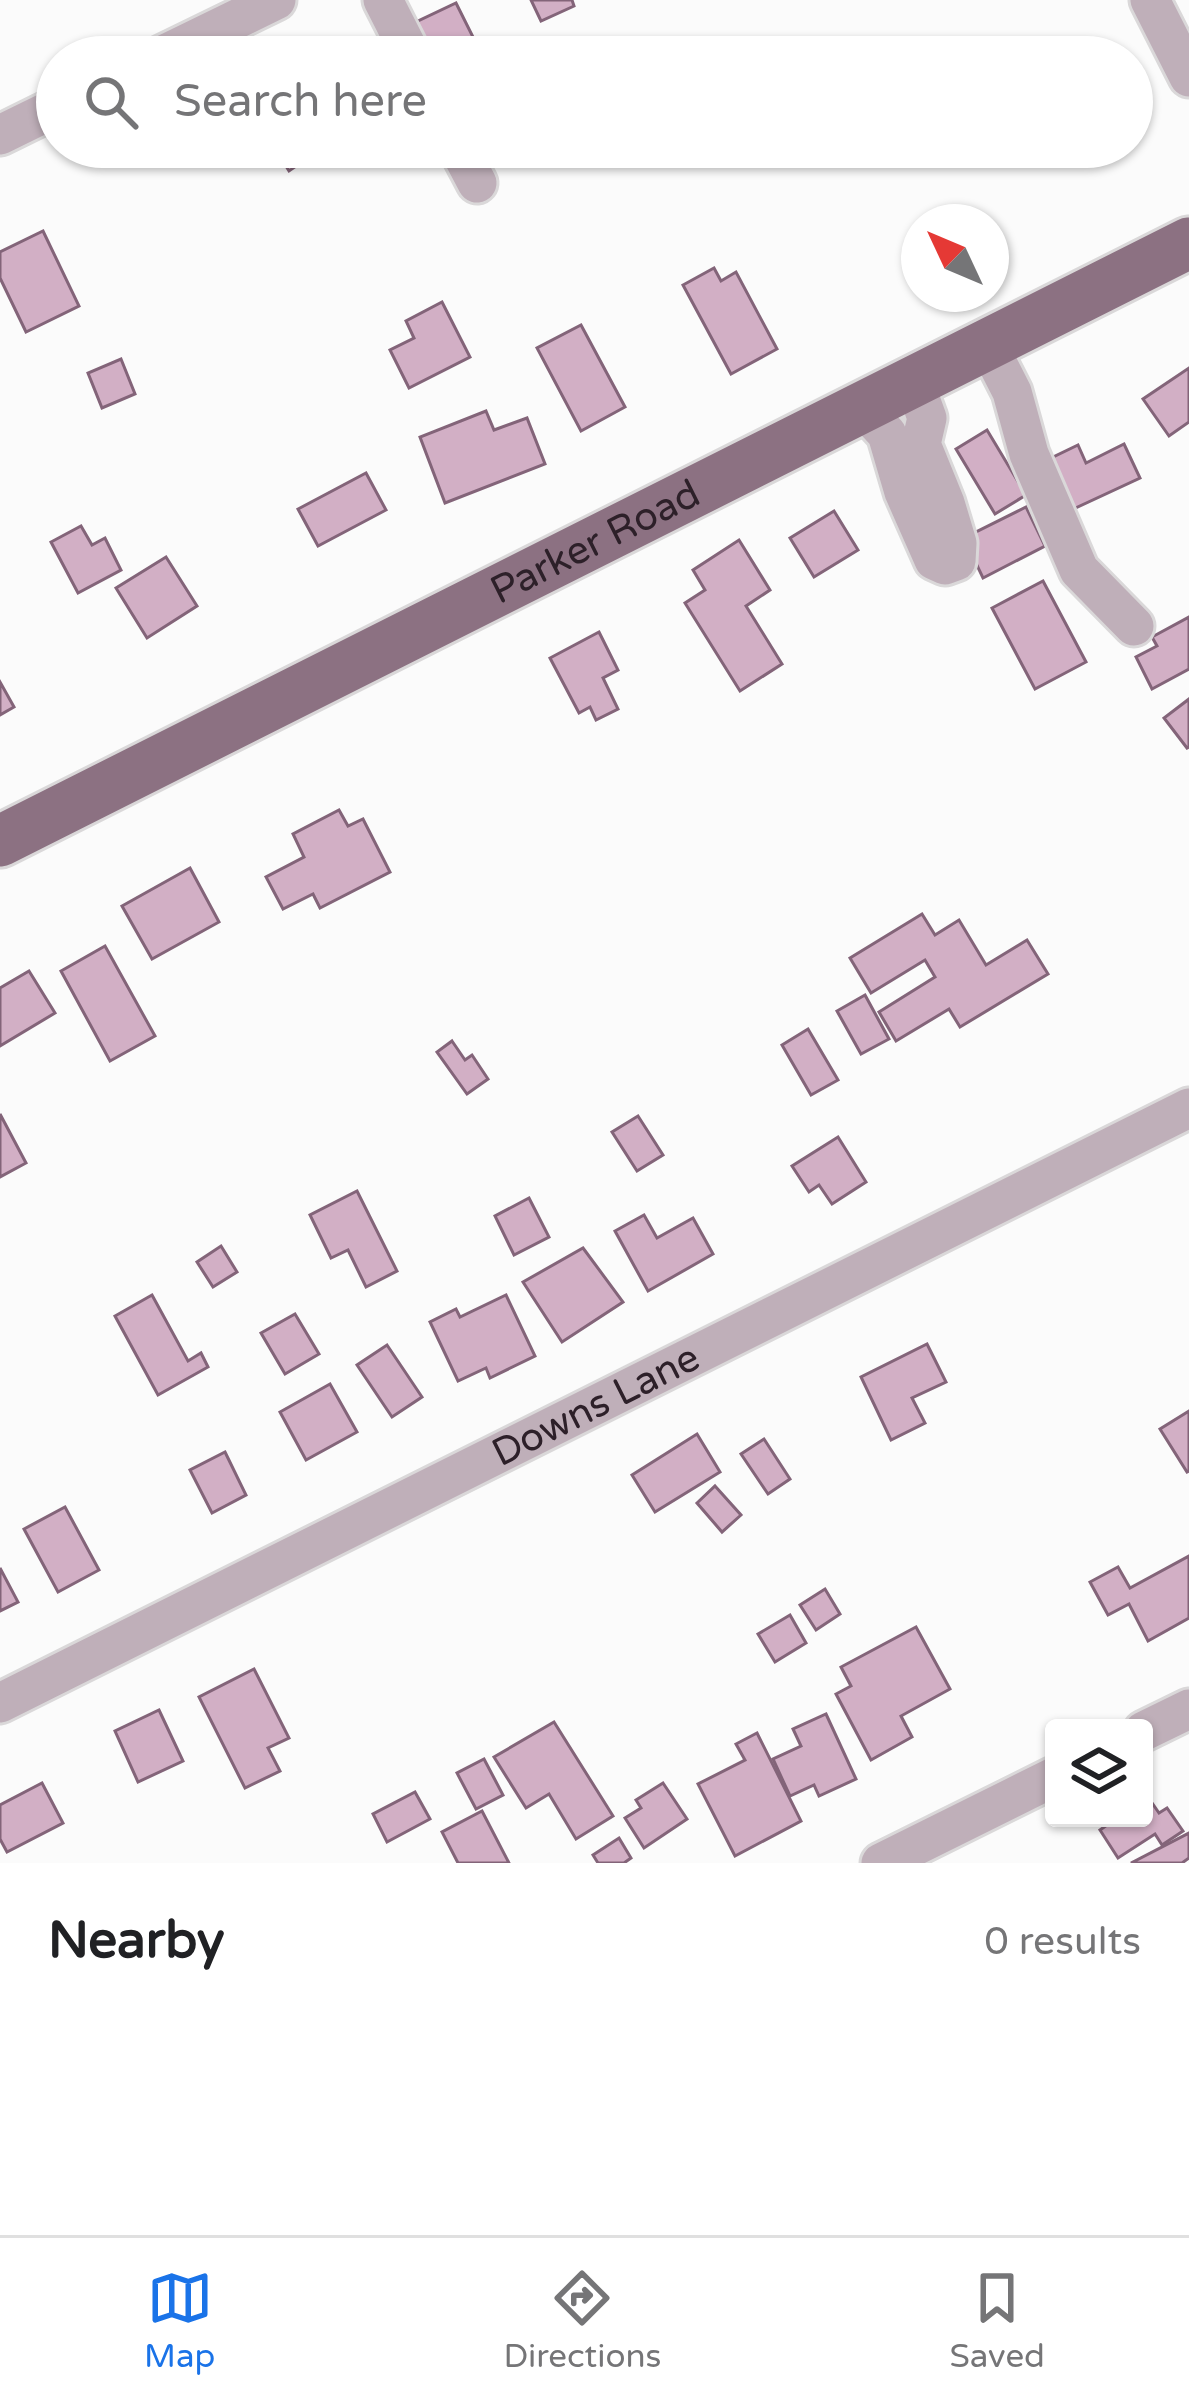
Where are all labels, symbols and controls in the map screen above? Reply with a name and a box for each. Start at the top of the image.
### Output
search box [36,36,1153,168]
icon: search [78,69,144,135]
text: Search here [174,75,427,129]
north arrow [901,204,1009,312]
street label: Parker Road [483,470,707,614]
street label: Downs Lane [484,1333,707,1476]
map controls [1045,1719,1153,1827]
button: layers [1045,1719,1153,1827]
text: Nearby [48,1910,225,1972]
text: 0 results [984,1918,1141,1965]
tab: Map [144,2265,215,2376]
tab: Directions [503,2265,661,2376]
tab: Saved [950,2265,1045,2376]

